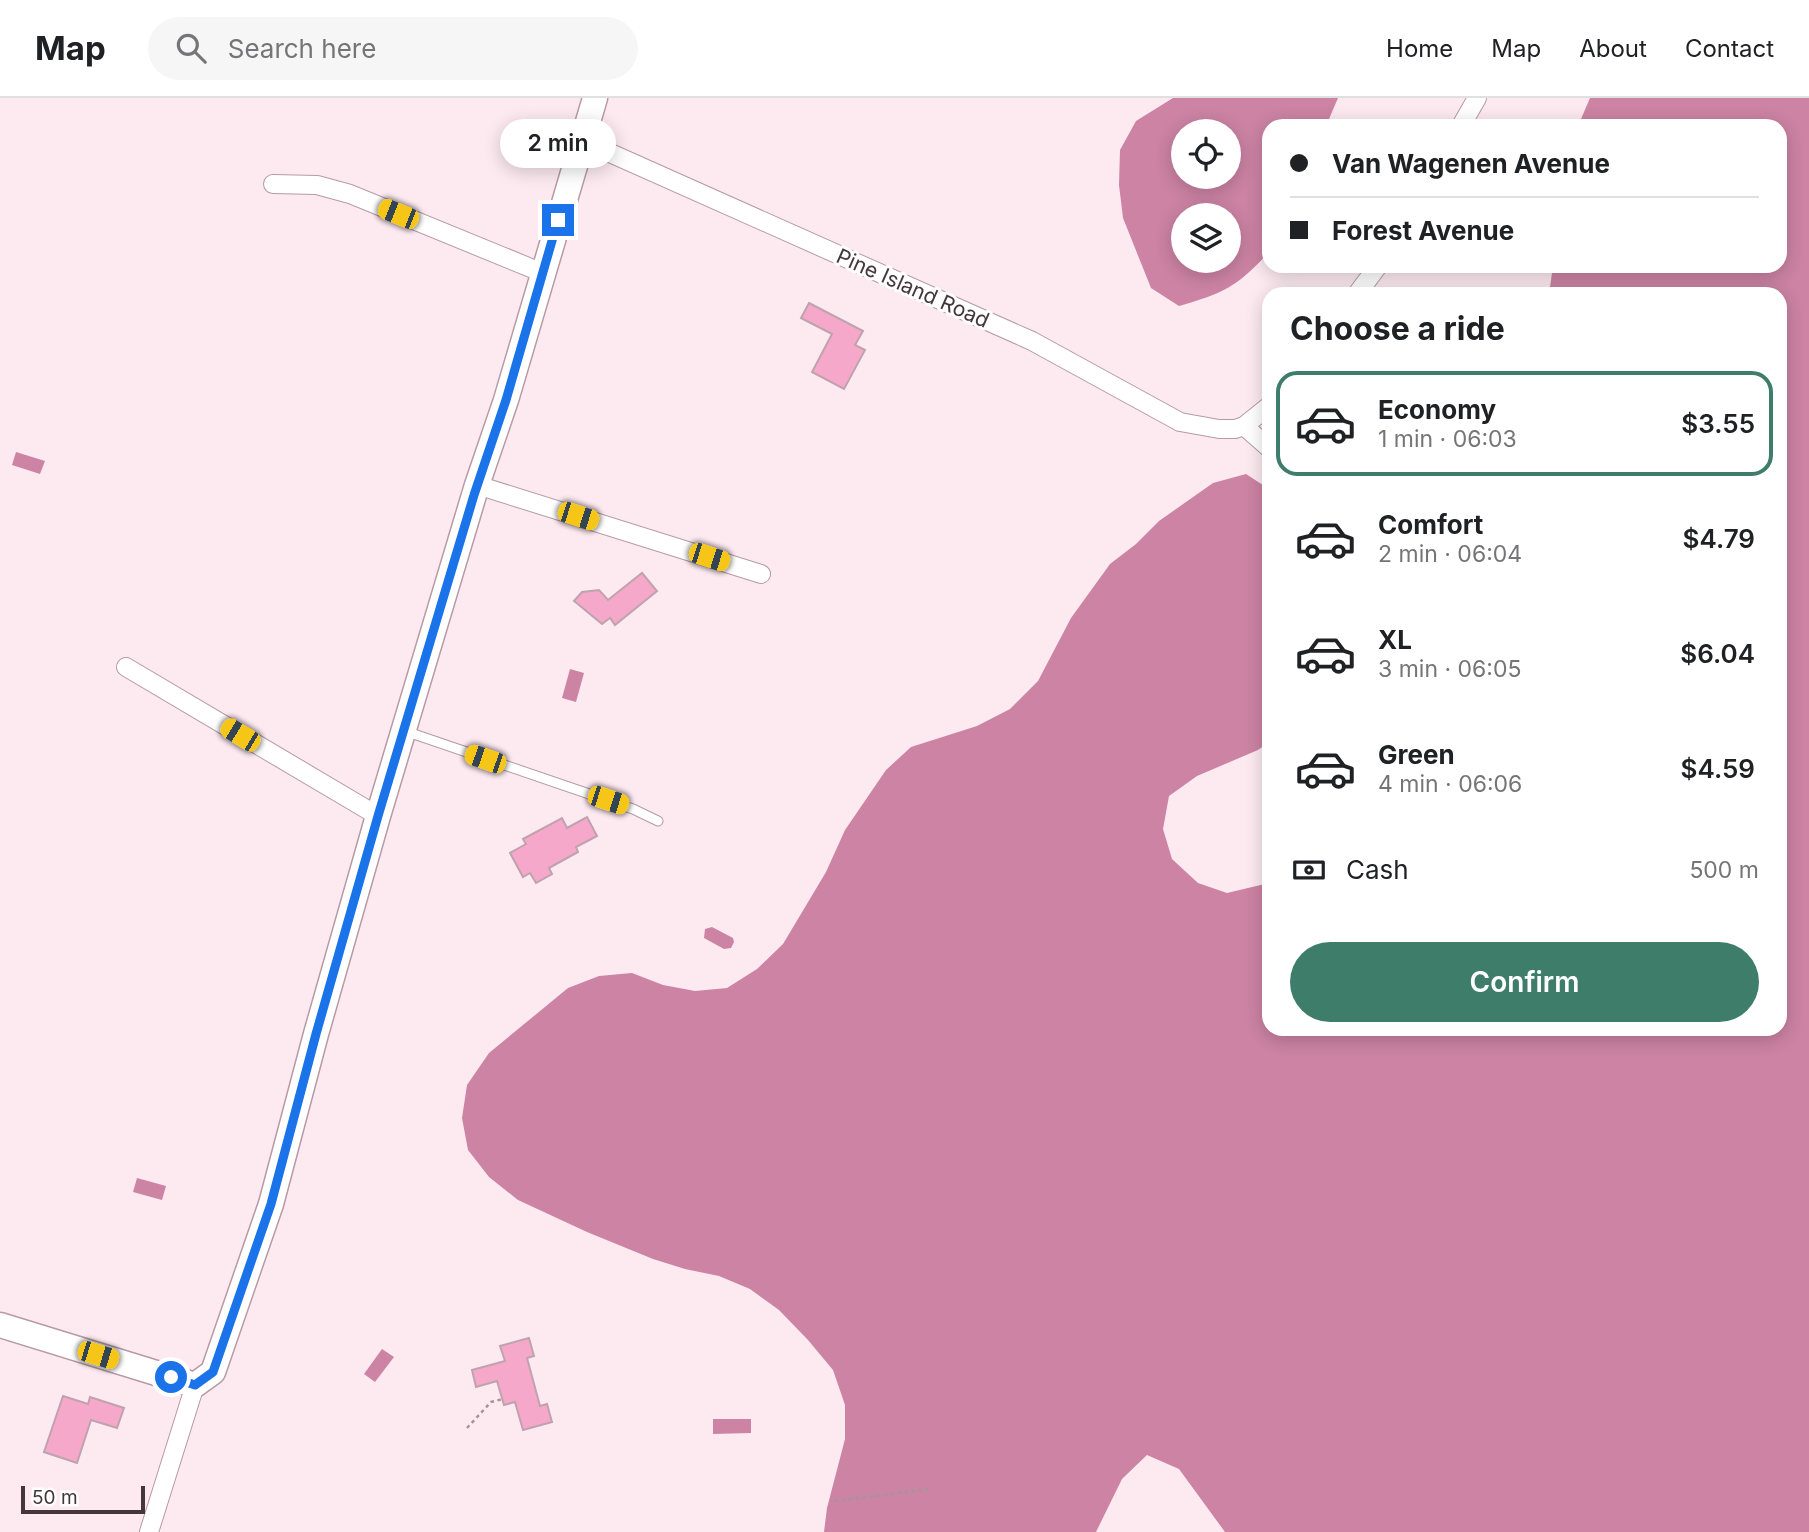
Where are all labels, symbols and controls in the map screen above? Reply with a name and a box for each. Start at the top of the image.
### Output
search box [148,17,638,80]
text: Map [35,28,106,68]
icon: search [172,29,210,67]
text: Search here [228,33,376,64]
text: Home [1386,34,1453,63]
text: Map [1491,34,1541,63]
text: About [1579,34,1647,63]
text: Contact [1685,34,1774,63]
callout: 2 min [500,118,616,167]
map controls [1171,119,1241,273]
button: locate [1171,119,1241,189]
text: 2 min [528,129,588,157]
text: Van Wagenen Avenue [1332,148,1610,179]
car [375,196,422,232]
button: layers [1171,203,1241,273]
route end [542,204,574,236]
text: Forest Avenue [1332,215,1514,246]
street label: Pine Island Road [833,243,993,333]
text: Choose a ride [1290,309,1505,348]
icon: car [1294,392,1357,455]
text: Economy [1378,394,1496,425]
text: $3.55 [1681,408,1755,439]
text: 1 min · 06:03 [1378,425,1517,453]
car [555,500,602,532]
icon: car [1294,507,1357,570]
text: Comfort [1378,509,1483,540]
text: $4.79 [1683,523,1755,554]
text: 2 min · 06:04 [1378,540,1522,568]
car [686,541,733,573]
icon: car [1294,622,1357,685]
text: XL [1378,624,1412,655]
text: $6.04 [1680,638,1755,669]
text: 3 min · 06:05 [1378,655,1521,683]
car [217,715,264,755]
icon: car [1294,737,1357,800]
text: Green [1378,739,1455,770]
car [462,742,509,776]
text: $4.59 [1681,753,1755,784]
text: 4 min · 06:06 [1378,770,1522,798]
car [585,784,632,816]
icon: cash [1290,851,1328,889]
text: Cash [1346,854,1409,885]
text: 500 m [1689,856,1759,884]
button: Confirm [1290,942,1759,1022]
car [75,1339,122,1371]
route start [155,1361,187,1393]
scale bar [21,1483,145,1515]
text: 50 m [32,1486,78,1509]

